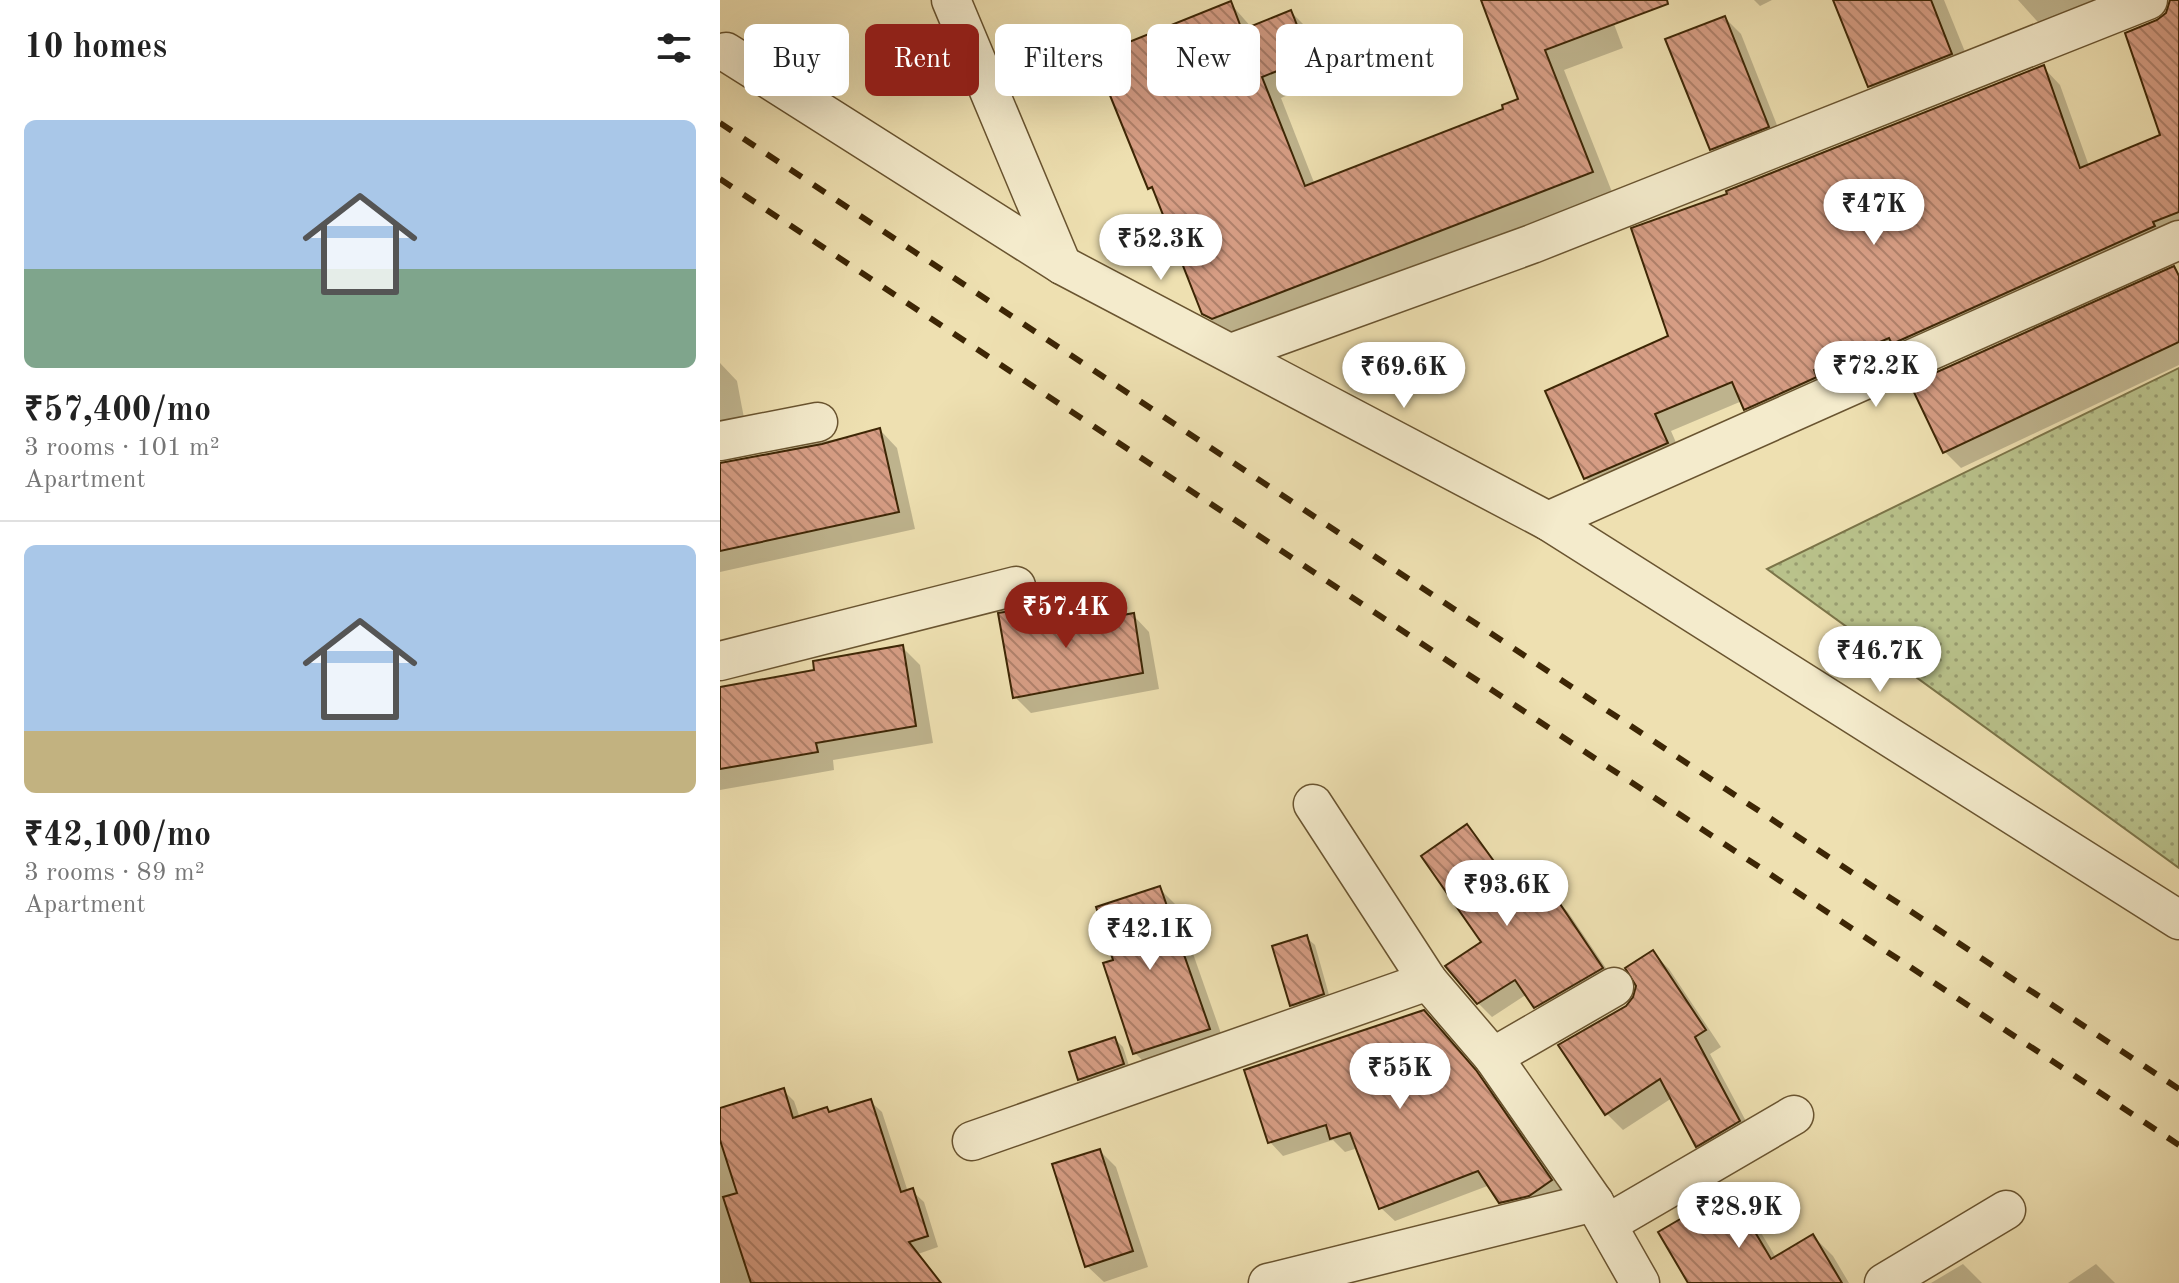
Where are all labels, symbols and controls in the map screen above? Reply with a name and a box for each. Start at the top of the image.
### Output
chip: Buy [744,24,849,96]
chip: Rent [865,24,979,96]
chip: Filters [995,24,1131,96]
chip: New [1147,24,1260,96]
chip: Apartment [1276,24,1463,96]
icon: filters [652,26,696,70]
text: 10 homes [24,31,167,65]
icon: home [288,172,432,316]
pin: ₹47K [1827,179,1921,247]
text: ₹47K [1841,192,1907,218]
pin: ₹52.3K [1096,214,1226,282]
text: ₹52.3K [1117,227,1205,253]
pin: ₹72.2K [1811,341,1941,409]
pin: ₹69.6K [1339,342,1469,410]
text: ₹72.2K [1832,354,1920,380]
text: ₹69.6K [1360,355,1448,381]
text: ₹57,400/mo [24,394,211,428]
text: 3 rooms · 101 m² [24,435,220,461]
text: Apartment [24,467,146,493]
pin: ₹57.4K [1001,582,1131,650]
text: ₹57.4K [1022,595,1110,621]
icon: home [288,597,432,741]
pin: ₹46.7K [1815,626,1945,694]
text: ₹46.7K [1836,639,1924,665]
text: ₹42,100/mo [24,819,211,853]
text: 3 rooms · 89 m² [24,860,205,886]
pin: ₹93.6K [1442,860,1572,928]
text: ₹93.6K [1463,873,1551,899]
text: Apartment [24,892,146,918]
pin: ₹42.1K [1085,904,1215,972]
text: ₹42.1K [1106,917,1194,943]
pin: ₹55K [1353,1043,1447,1111]
text: ₹55K [1367,1056,1433,1082]
pin: ₹28.9K [1674,1182,1804,1250]
text: ₹28.9K [1695,1195,1783,1221]

